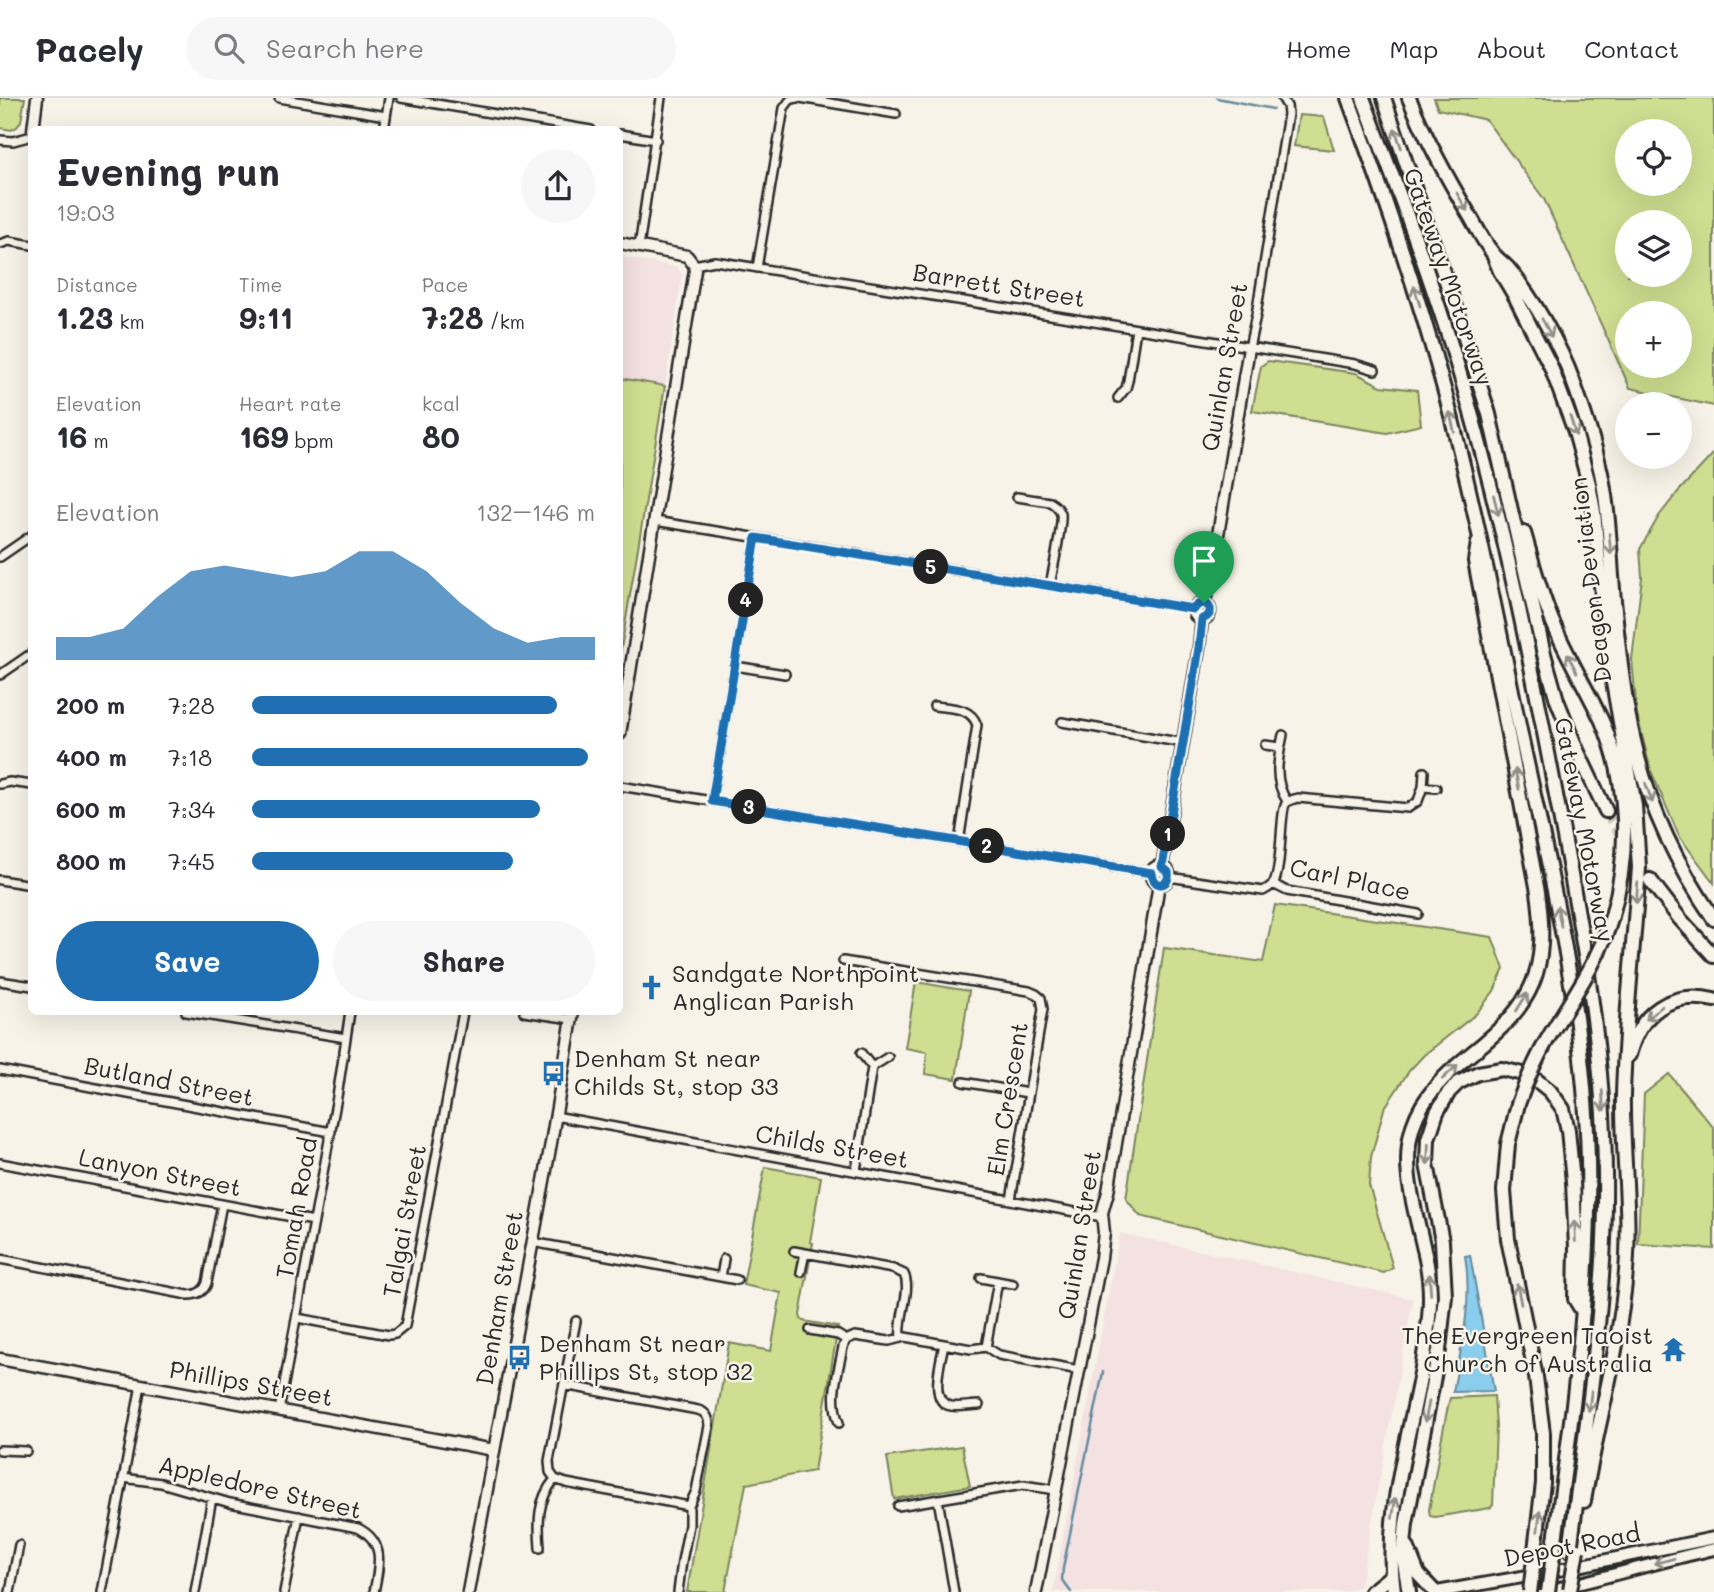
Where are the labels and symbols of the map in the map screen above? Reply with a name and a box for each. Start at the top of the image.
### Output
one-way arrow [1391,127,1403,149]
street label: Gateway Motorway [1398,164,1501,389]
one-way arrow [1455,192,1469,212]
street label: Barrett Street [911,256,1088,313]
street label: Quinlan Street [1193,280,1254,454]
one-way arrow [1410,286,1422,308]
one-way arrow [1541,317,1554,338]
one-way arrow [1445,411,1458,434]
one-way arrow [1567,415,1580,437]
street label: Deagon Deviation [1562,475,1618,685]
one-way arrow [1490,493,1503,516]
pin [1174,531,1234,603]
one-way arrow [1604,533,1617,555]
pin: 5 [914,550,948,584]
pin: 4 [728,582,764,618]
one-way arrow [1565,654,1579,674]
street label: Gateway Motorway [1548,715,1622,945]
one-way arrow [1509,768,1523,791]
one-way arrow [1643,781,1656,803]
pin: 3 [732,790,766,824]
pin: 1 [1150,816,1186,852]
pin: 2 [970,828,1004,864]
street label: Carl Place [1287,851,1413,906]
one-way arrow [1630,882,1643,904]
one-way arrow [1552,905,1566,928]
place label: Sandgate Northpoint Anglican Parish [672,957,919,1016]
church icon: Sandgate Northpoint Anglican Parish [638,974,666,1002]
one-way arrow [1515,993,1529,1013]
one-way arrow [1645,1005,1663,1021]
street label: Elm Crescent [979,1020,1034,1178]
place label: Denham St near Childs St, stop 33 [574,1042,779,1101]
street label: Butland Street [82,1049,257,1112]
bus stop icon: Denham St near Childs St, stop 33 [540,1059,568,1087]
one-way arrow [1441,1063,1458,1080]
one-way arrow [1596,1089,1609,1112]
street label: Childs Street [753,1117,911,1174]
street label: Tomah Road [268,1135,323,1281]
street label: Lanyon Street [76,1141,244,1202]
street label: Talgai Street [375,1142,432,1300]
one-way arrow [1421,1142,1434,1165]
street label: Quinlan Street [1050,1148,1107,1322]
street label: Denham Street [468,1208,529,1387]
one-way arrow [1568,1219,1582,1242]
one-way arrow [1423,1273,1436,1296]
one-way arrow [1511,1283,1525,1306]
place label: The Evergreen Taoist Church of Australia [1401,1319,1653,1378]
place label: Denham St near Phillips St, stop 32 [539,1327,753,1386]
temple icon: The Evergreen Taoist Church of Australia [1659,1336,1687,1364]
bus stop icon: Denham St near Phillips St, stop 32 [505,1344,533,1372]
street label: Phillips Street [167,1353,335,1412]
one-way arrow [1583,1389,1596,1412]
one-way arrow [1420,1400,1434,1423]
street label: Appledore Street [156,1448,365,1525]
one-way arrow [1388,1497,1401,1520]
one-way arrow [1533,1510,1546,1533]
street label: Depot Road [1501,1516,1643,1573]
one-way arrow [1653,1555,1676,1568]

